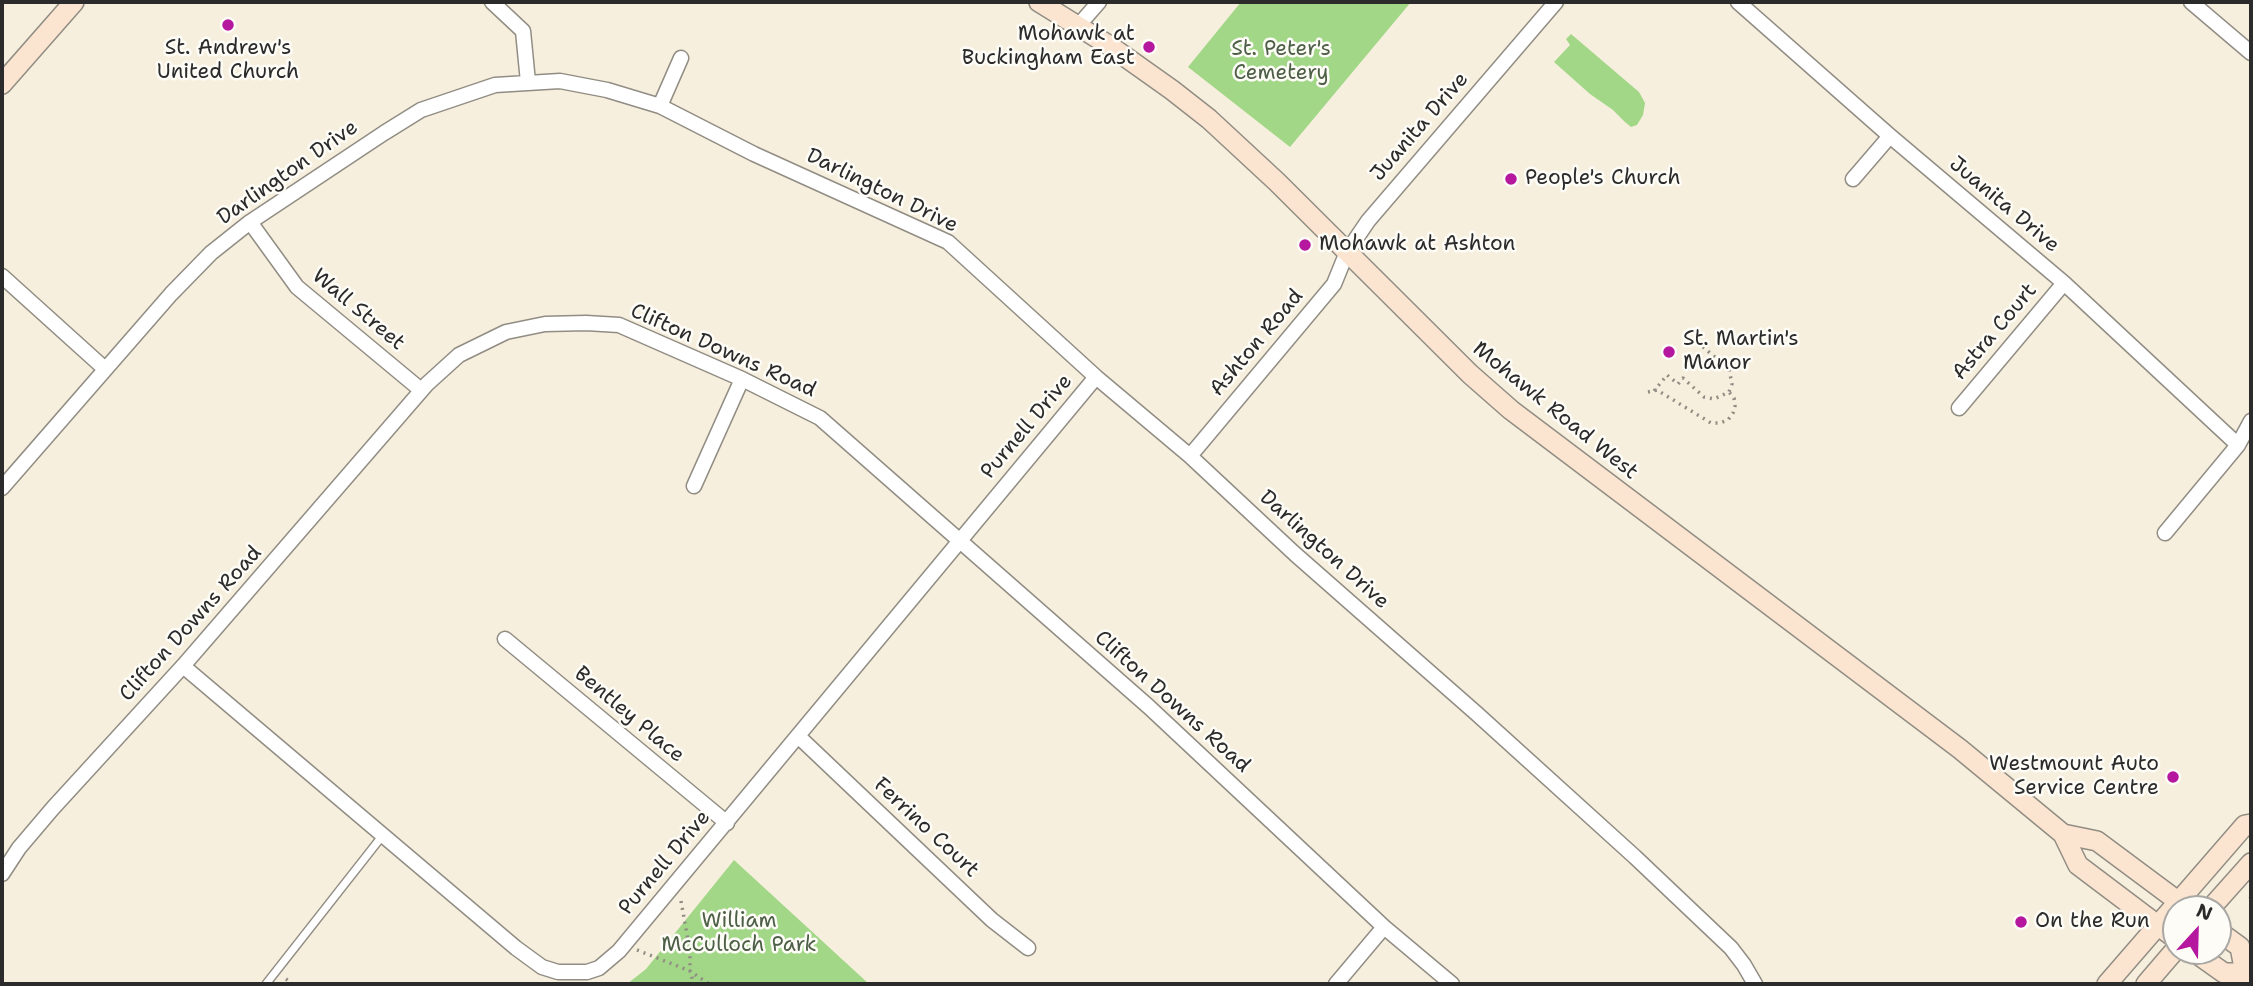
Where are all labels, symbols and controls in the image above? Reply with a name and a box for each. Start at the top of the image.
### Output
marker: St. Andrew's United Church [220,17,236,33]
place label: Mohawk at Buckingham East [962,22,1135,72]
place label: St. Andrew's United Church [157,36,299,86]
park label: St. Peter's Cemetery [1231,37,1331,87]
marker: Mohawk at Buckingham East [1141,39,1157,55]
street label: Juanita Drive [1366,67,1474,187]
street label: Darlington Drive [213,115,363,231]
street label: Darlington Drive [802,143,962,239]
street label: Juanita Drive [1944,152,2064,258]
place label: People's Church [1525,166,1681,192]
marker: People's Church [1503,171,1519,187]
place label: Mohawk at Ashton [1319,232,1515,258]
marker: Mohawk at Ashton [1297,237,1313,253]
street label: Wall Street [306,264,410,356]
street label: Astra Court [1947,279,2043,385]
street label: Ashton Road [1205,284,1309,402]
street label: Clifton Downs Road [626,299,820,403]
place label: St. Martin's Manor [1683,327,1799,377]
street label: Mohawk Road West [1467,337,1643,485]
marker: St. Martin's Manor [1661,344,1677,360]
street label: Purnell Drive [976,370,1078,484]
street label: Darlington Drive [1254,485,1394,615]
street label: Clifton Downs Road [115,541,267,707]
street label: Clifton Downs Road [1089,626,1255,778]
street label: Bentley Place [569,662,689,768]
place label: Westmount Auto Service Centre [1989,752,2159,802]
marker: Westmount Auto Service Centre [2165,769,2181,785]
street label: Ferrino Court [868,773,984,883]
street label: Purnell Drive [614,806,716,920]
north arrow [2162,895,2232,965]
text: N [2193,898,2216,926]
park label: William McCulloch Park [661,909,817,959]
place label: On the Run [2035,909,2150,935]
marker: On the Run [2013,914,2029,930]

